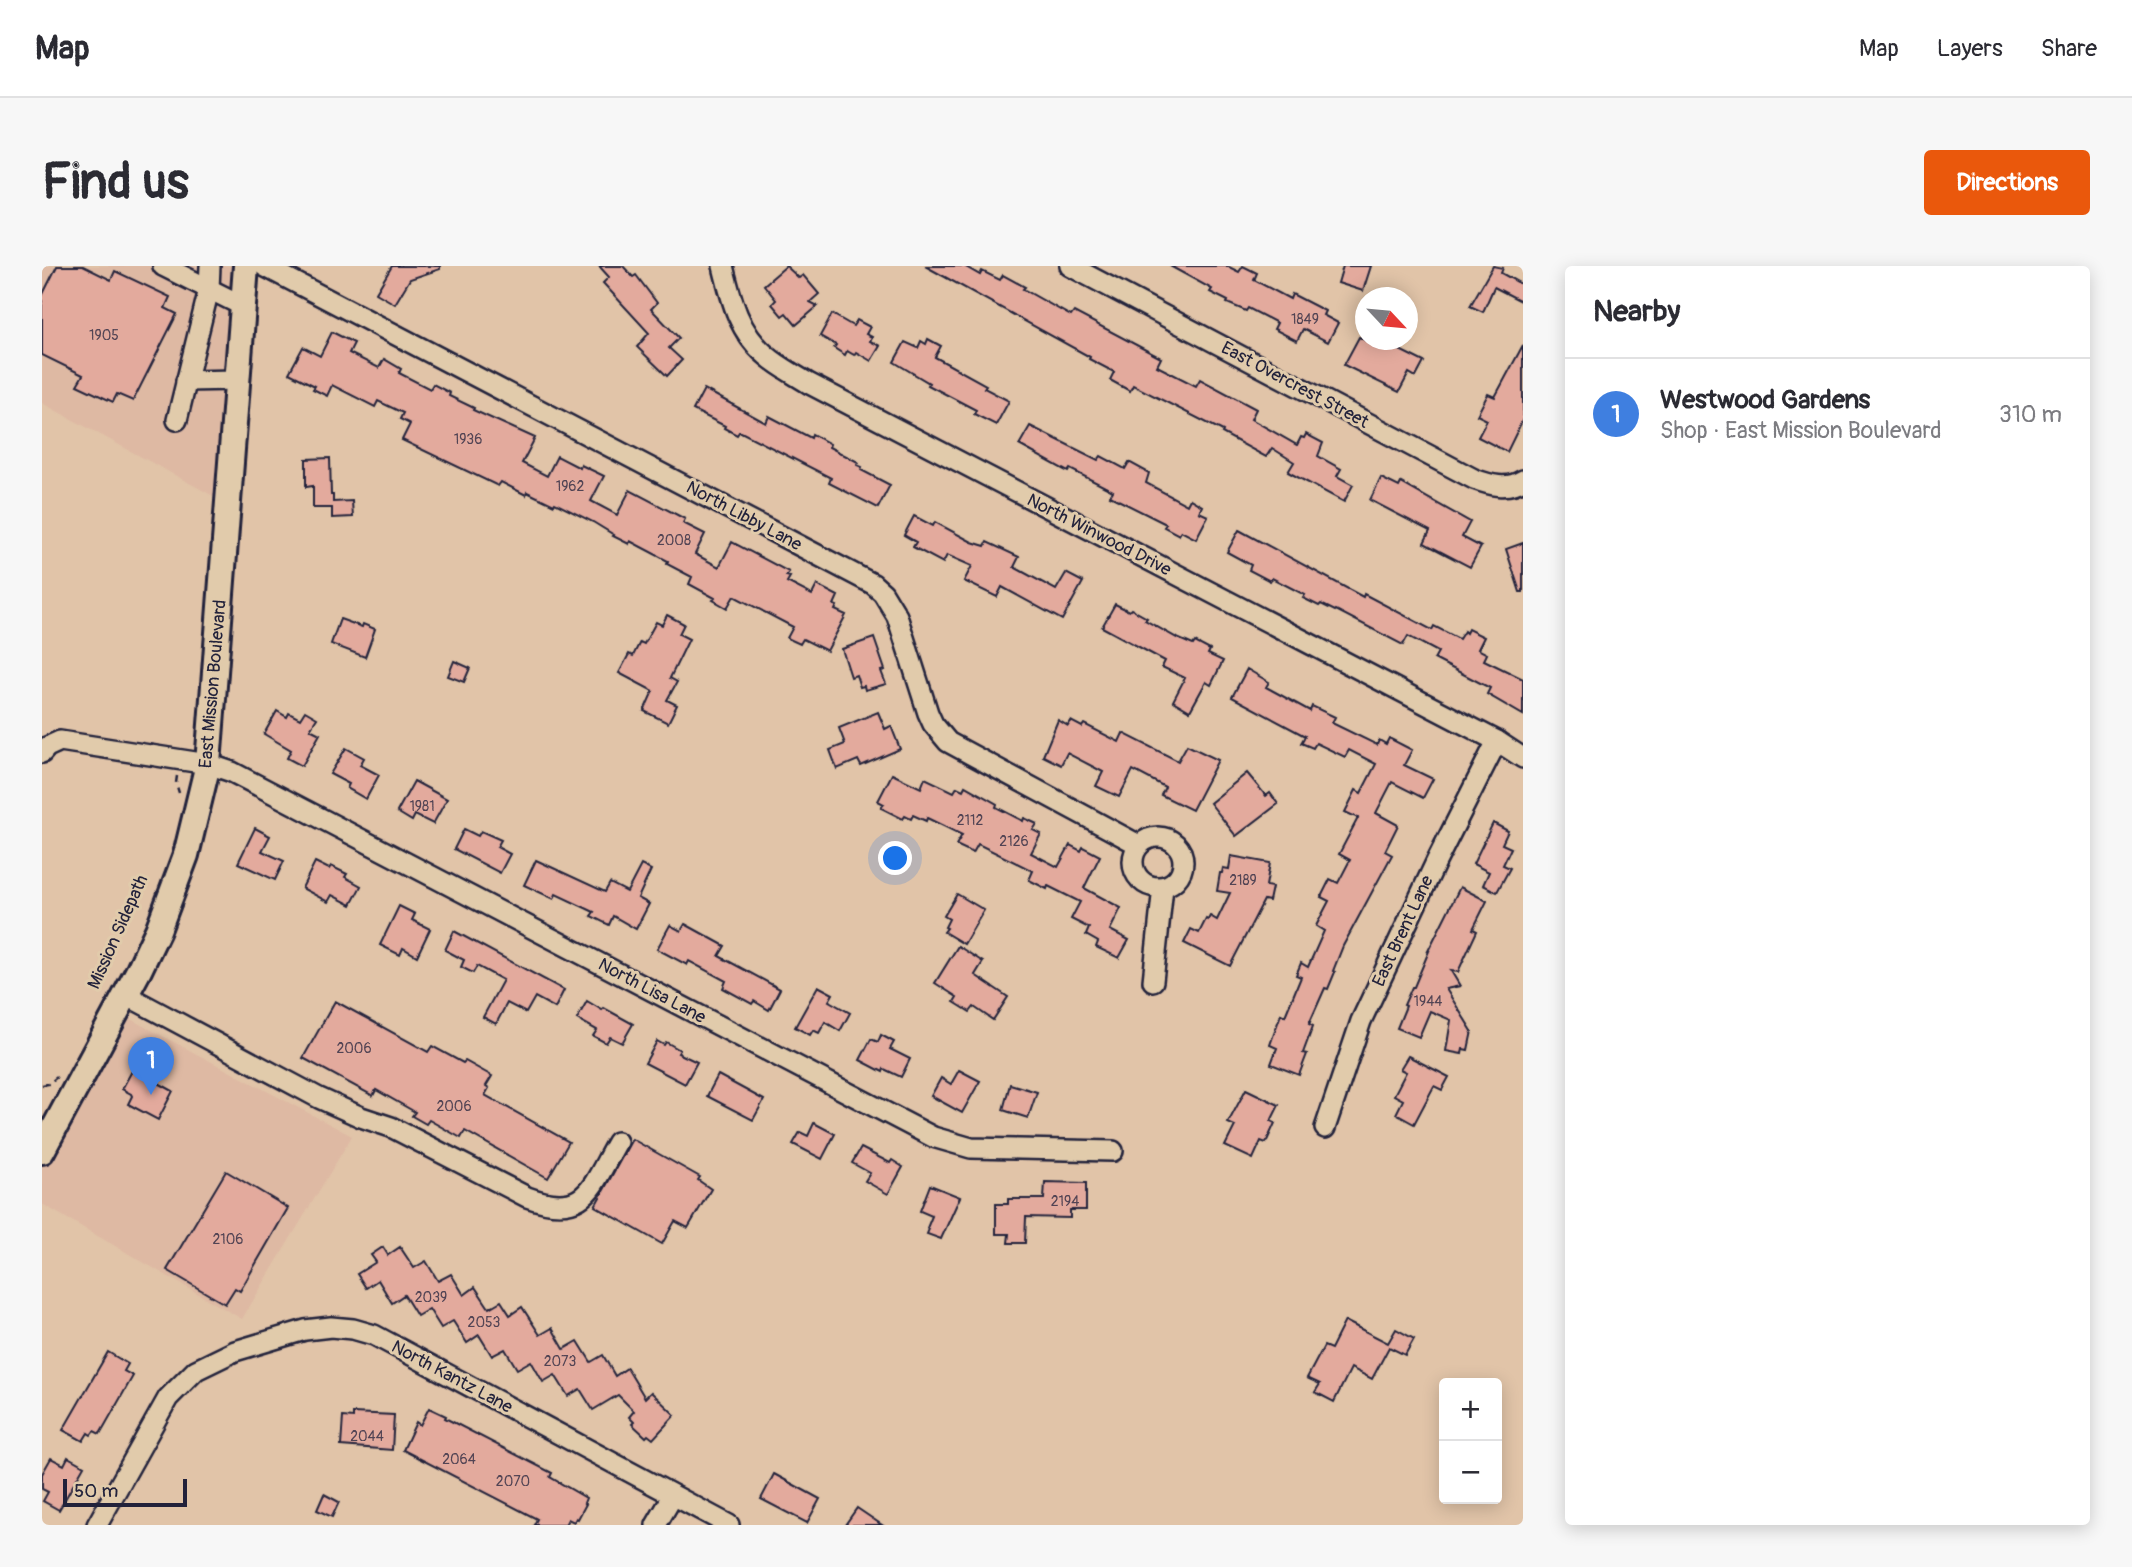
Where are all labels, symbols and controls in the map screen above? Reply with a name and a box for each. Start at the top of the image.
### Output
text: Map [35,28,90,69]
text: Map [1859,34,1899,63]
text: Layers [1937,34,2003,63]
text: Share [2041,34,2097,63]
button: Directions [1924,150,2090,215]
text: Find us [42,152,189,213]
north arrow [1355,287,1418,350]
text: Nearby [1593,293,1680,330]
house number: 1849 [1291,311,1319,328]
house number: 1905 [89,327,119,344]
street label: East Overcrest Street [1217,336,1373,434]
text: Westwood Gardens [1660,384,1870,416]
text: 1 [1612,400,1621,429]
text: 310 m [1999,400,2062,429]
text: Shop · East Mission Boulevard [1660,416,1942,445]
house number: 1936 [454,431,482,448]
street label: North Libby Lane [682,476,806,556]
house number: 1962 [556,478,584,495]
street label: North Winwood Drive [1023,489,1175,581]
house number: 2008 [657,532,691,549]
street label: East Mission Boulevard [194,599,232,769]
house number: 1981 [409,798,435,815]
house number: 2112 [957,812,983,829]
house number: 2126 [999,833,1029,850]
your location [878,841,912,875]
street label: Mission Sidepath [83,871,153,993]
house number: 2189 [1229,872,1257,889]
street label: East Brent Lane [1367,872,1439,990]
street label: North Lisa Lane [594,953,710,1029]
house number: 1944 [1414,993,1442,1010]
pin: 1 [128,1037,174,1095]
house number: 2006 [336,1040,372,1057]
house number: 2006 [436,1098,472,1115]
house number: 2194 [1051,1193,1079,1210]
house number: 2106 [212,1231,244,1248]
house number: 2039 [415,1289,447,1306]
house number: 2053 [468,1314,501,1331]
street label: North Kantz Lane [387,1335,517,1419]
house number: 2073 [544,1353,576,1370]
map controls [1439,1378,1502,1504]
button: + [1439,1378,1502,1441]
house number: 2044 [350,1428,384,1445]
button: − [1439,1441,1502,1504]
house number: 2064 [442,1451,476,1468]
house number: 2070 [496,1473,530,1490]
scale bar [63,1476,187,1508]
text: 50 m [74,1479,118,1503]

